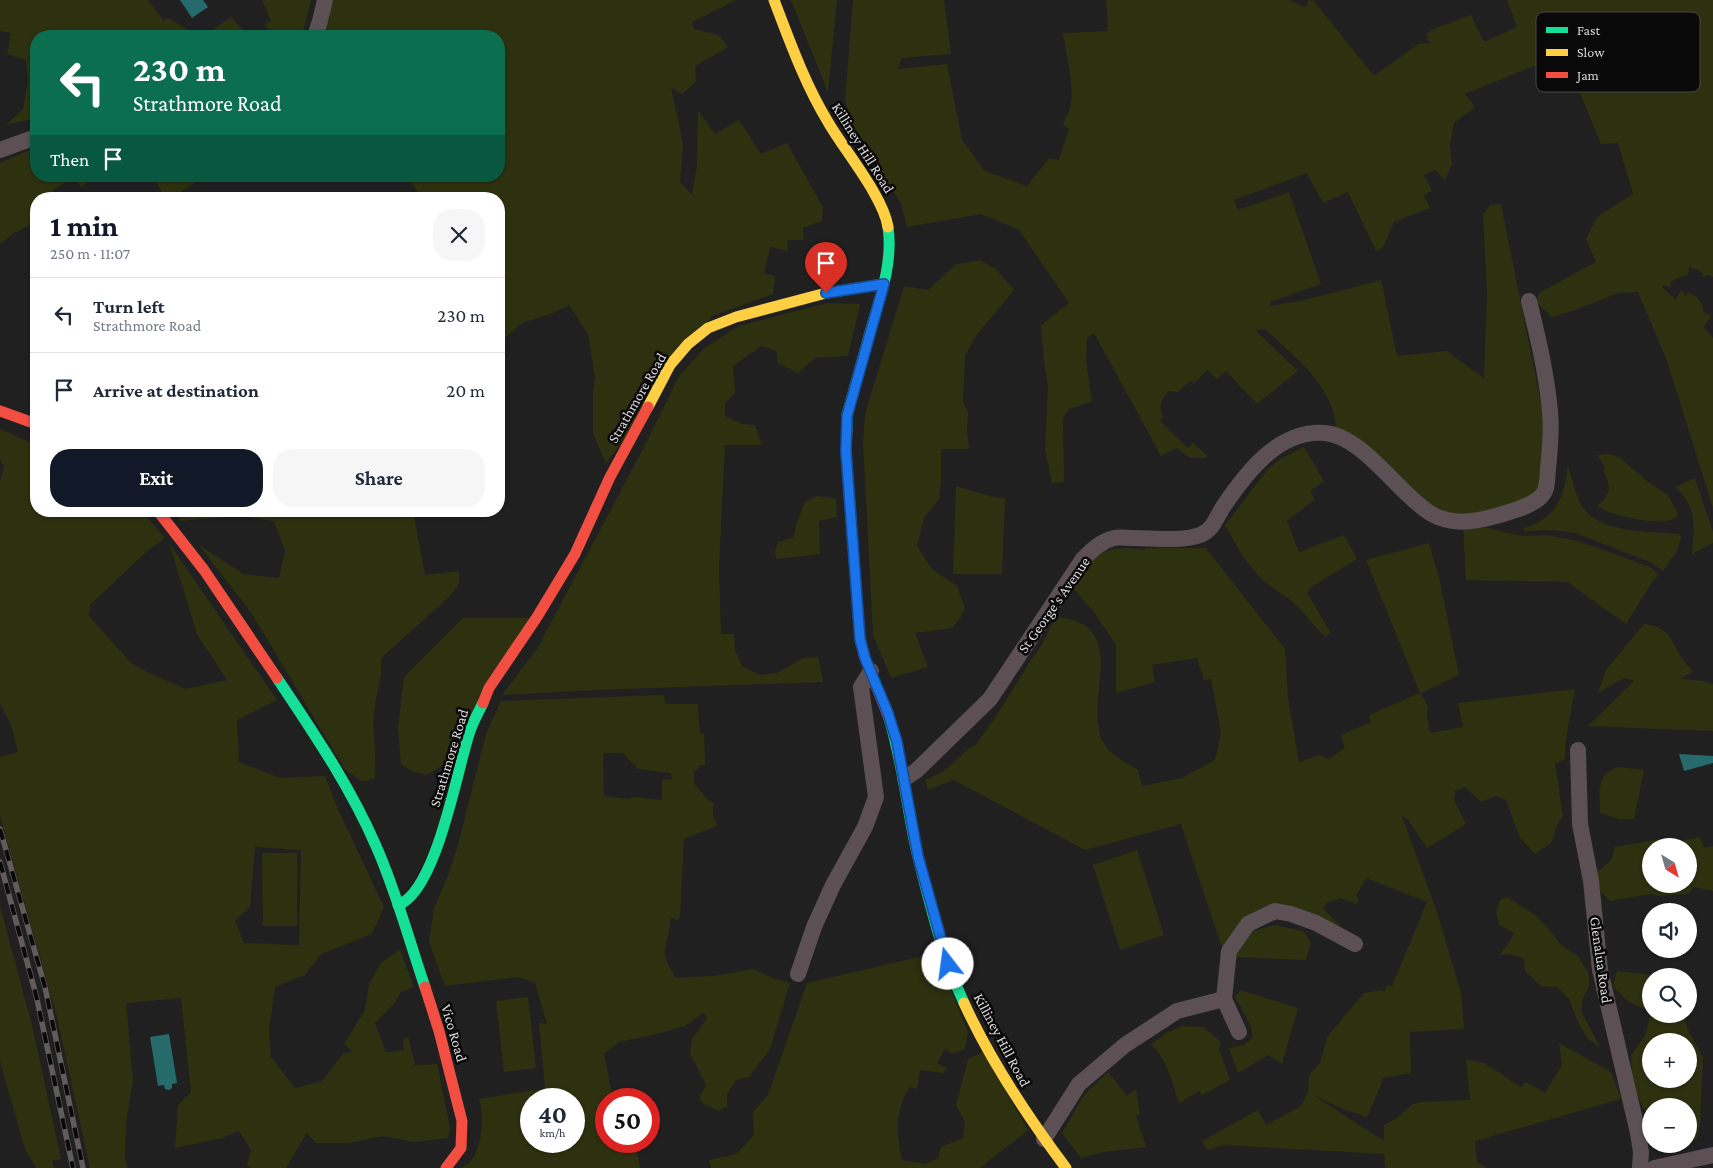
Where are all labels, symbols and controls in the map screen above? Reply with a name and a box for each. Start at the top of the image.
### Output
legend [1536,12,1700,92]
text: Fast [1577,22,1601,38]
text: Slow [1577,44,1605,60]
icon: left [50,50,115,115]
text: 230 m [133,50,226,89]
text: Jam [1575,67,1599,83]
text: Strathmore Road [133,91,282,116]
street label: Killiney Hill Road [828,100,897,197]
icon: arrive [99,145,127,173]
text: Then [50,149,89,170]
text: 1 min [50,209,118,242]
button: close [433,209,485,261]
pin [805,242,847,293]
text: 250 m · 11:07 [50,245,130,262]
icon: arrive [812,249,840,277]
text: Turn left [93,296,165,317]
icon: left [50,301,78,329]
text: 230 m [437,305,485,326]
text: Strathmore Road [93,317,201,334]
street label: Strathmore Road [605,350,669,446]
icon: arrive [50,376,78,404]
text: Arrive at destination [93,380,259,401]
text: 20 m [446,380,485,401]
button: Exit [50,449,263,507]
button: Share [273,449,485,507]
street label: St George's Avenue [1015,554,1094,657]
street label: Strathmore Road [427,707,471,809]
north arrow [1642,838,1698,892]
map controls [1642,838,1697,1153]
button: sound [1642,903,1697,958]
street label: Glenalua Road [1587,916,1615,1004]
position arrow [921,937,973,989]
button: search [1642,968,1697,1023]
street label: Killiney Hill Road [970,991,1033,1090]
street label: Vico Road [438,1002,470,1064]
button: + [1642,1033,1697,1088]
speed limit sign: 50 [595,1088,660,1153]
button: − [1642,1098,1697,1153]
text: 40 [538,1101,567,1128]
text: km/h [540,1126,565,1140]

